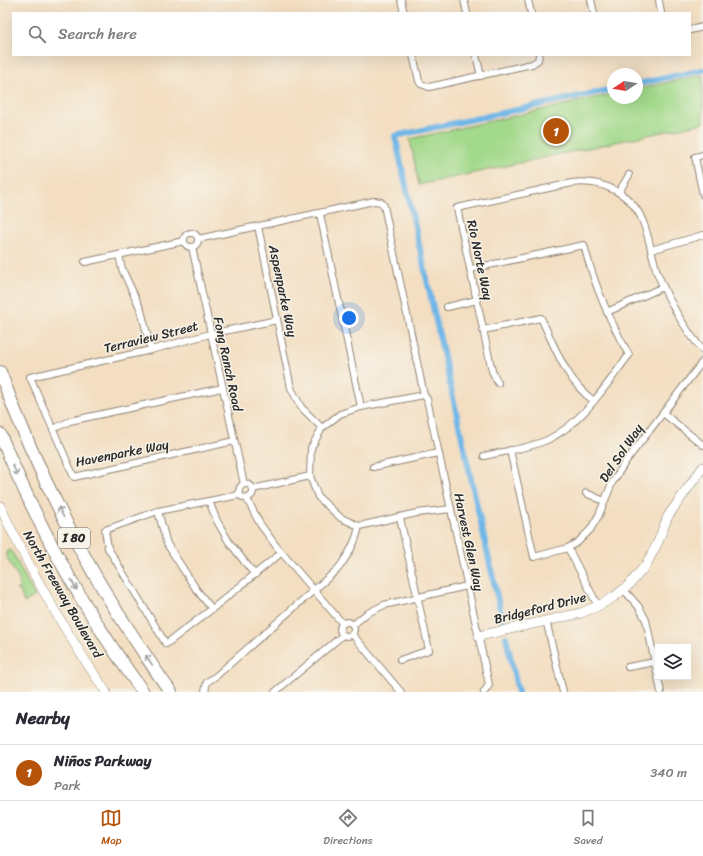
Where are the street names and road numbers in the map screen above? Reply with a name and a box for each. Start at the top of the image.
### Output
street label: Rio Norte Way [460,218,500,303]
street label: Aspenparke Way [262,242,304,339]
street label: Terraview Street [101,314,201,360]
street label: Fong Ranch Road [207,314,250,415]
street label: Del Sol Way [593,419,649,487]
street label: Havenparke Way [73,433,171,473]
street label: Harvest Glen Way [447,491,491,594]
street label: North Freeway Boulevard [17,526,110,663]
road number: I 80 [58,528,90,548]
street label: Bridgeford Drive [491,585,589,631]

